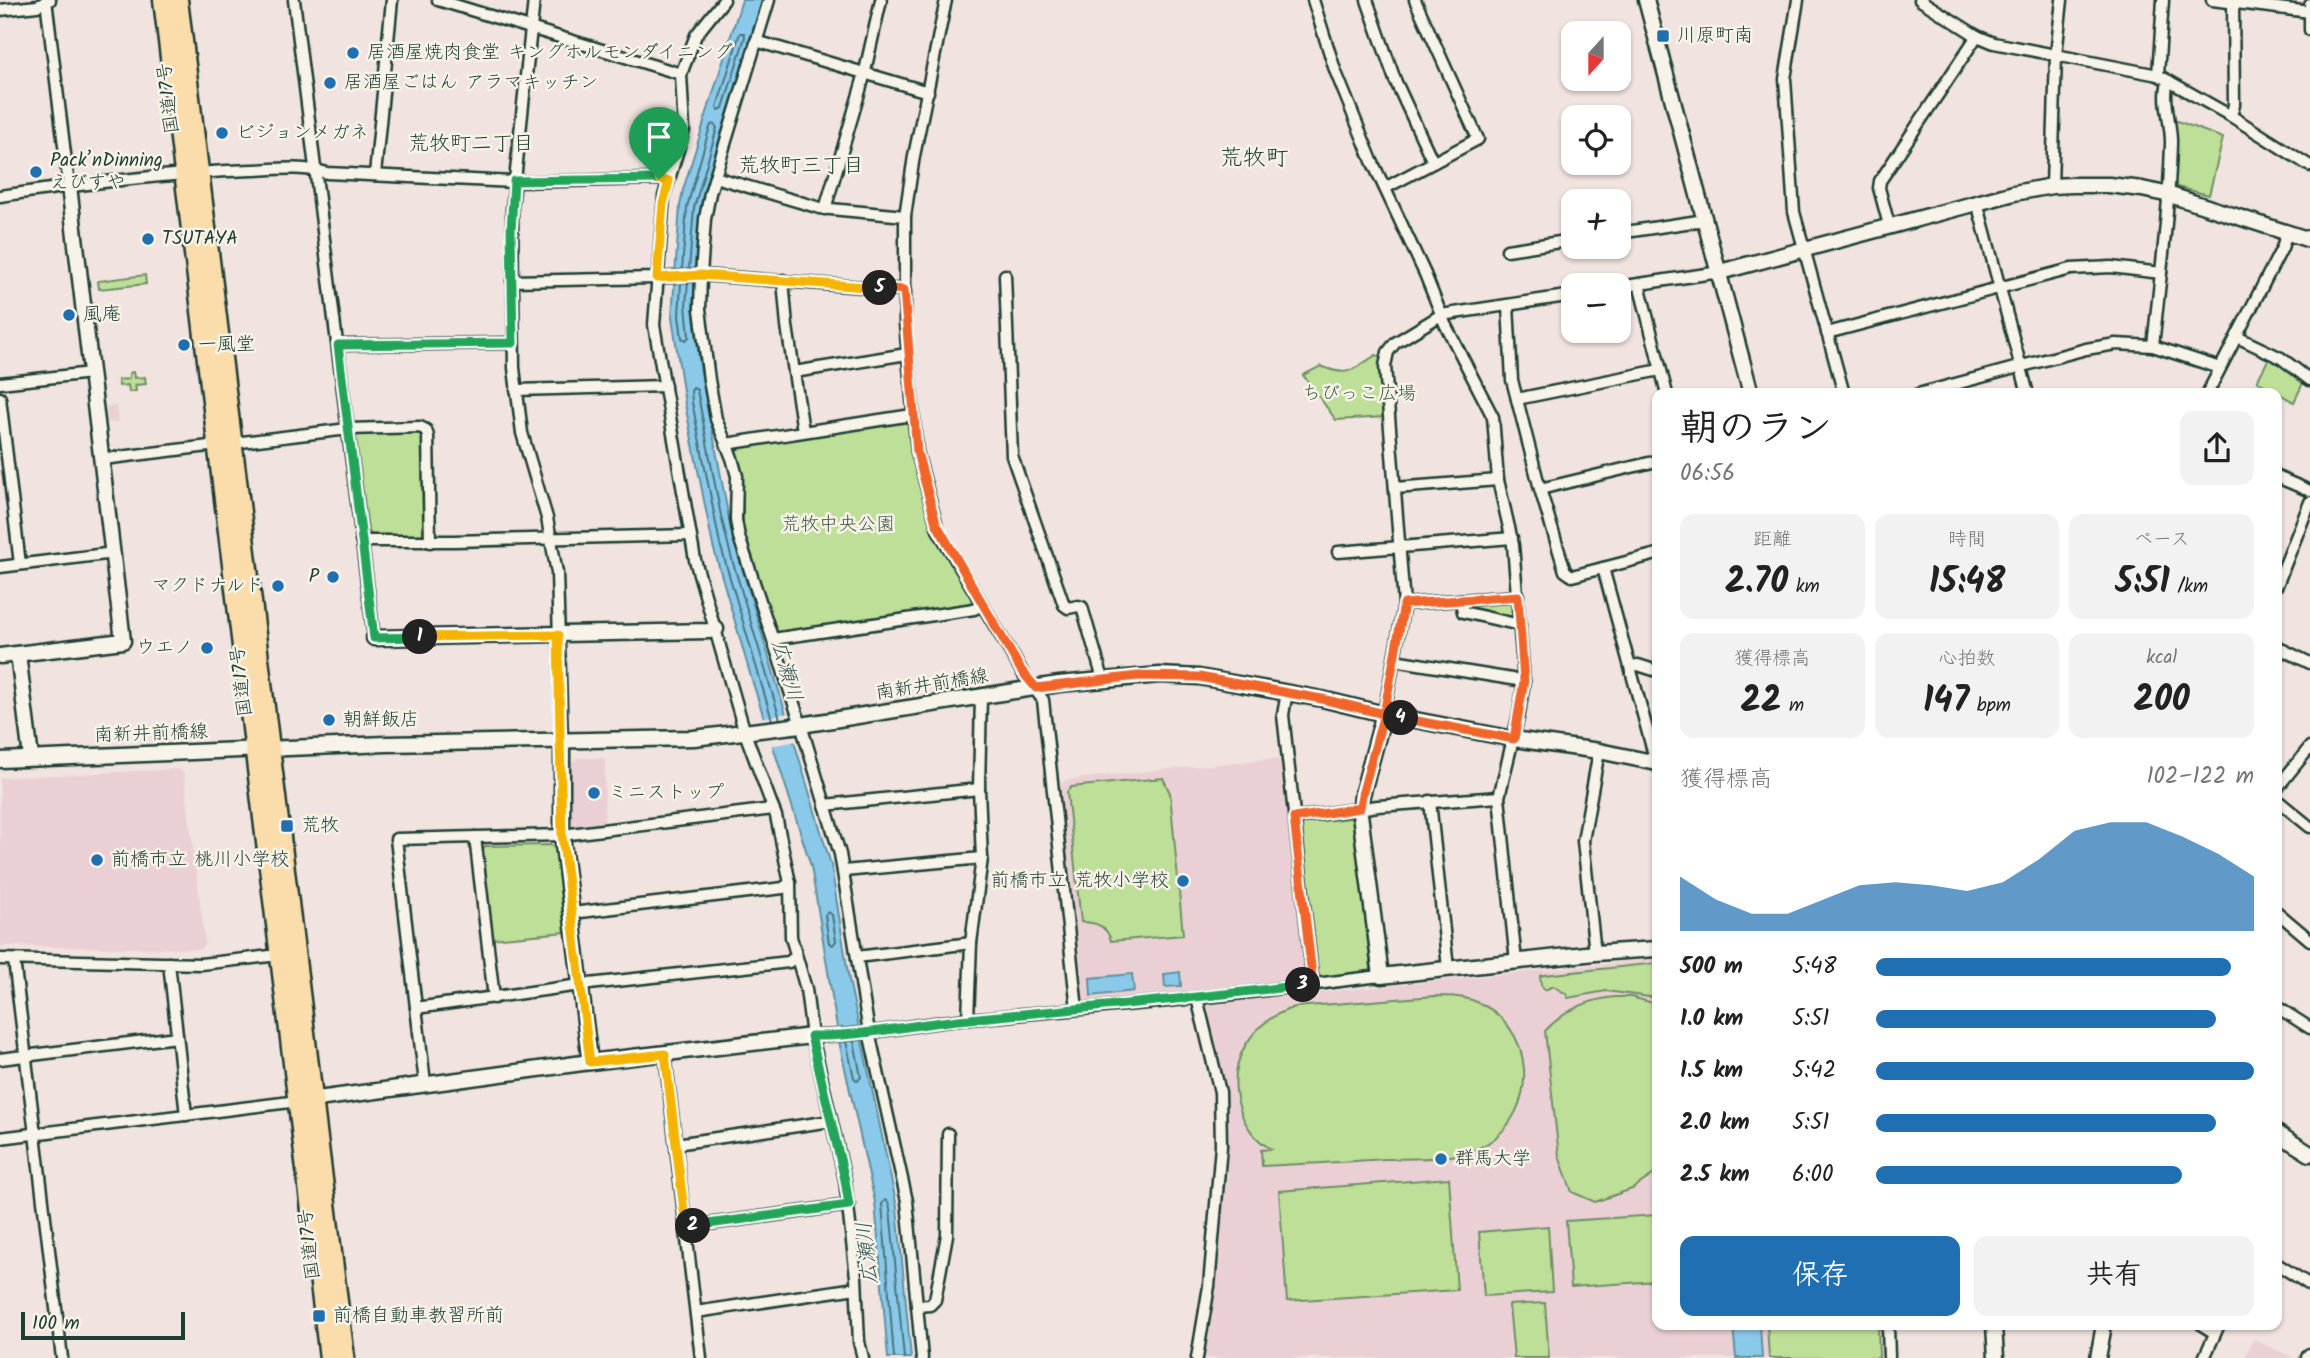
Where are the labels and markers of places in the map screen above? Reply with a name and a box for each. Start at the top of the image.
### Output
place label: 川原町南 [1677,21,1753,51]
marker: 川原町南 [1655,28,1671,44]
place label: 居酒屋焼肉食堂 キングホルモンダイニング [367,38,733,68]
marker: 居酒屋焼肉食堂 キングホルモンダイニング [345,45,361,61]
place label: 居酒屋ごはん アラマキッチン [344,68,599,98]
marker: 居酒屋ごはん アラマキッチン [322,75,338,91]
pin [629,107,689,179]
place label: ビジョンメガネ [236,118,369,148]
marker: ビジョンメガネ [214,125,230,141]
place label: Pack’nDinning えびすや [50,146,163,198]
marker: Pack’nDinning えびすや [28,164,44,180]
place label: TSUTAYA [162,224,238,254]
marker: TSUTAYA [140,231,156,247]
pin: 5 [862,270,898,306]
place label: 風庵 [83,300,121,330]
marker: 風庵 [61,307,77,323]
place label: 一風堂 [198,330,255,360]
marker: 一風堂 [176,337,192,353]
place label: P [309,562,320,592]
marker: P [325,569,341,585]
place label: マクドナルド [152,571,264,601]
marker: マクドナルド [270,578,286,594]
pin: 1 [402,620,438,654]
place label: ウエノ [136,633,193,663]
marker: ウエノ [199,640,215,656]
pin: 4 [1384,700,1418,736]
place label: 朝鮮飯店 [343,705,419,735]
marker: 朝鮮飯店 [321,712,337,728]
place label: ミニストップ [608,778,724,808]
marker: ミニストップ [586,785,602,801]
place label: 荒牧 [301,811,339,841]
marker: 荒牧 [279,818,295,834]
place label: 前橋市立 桃川小学校 [111,845,290,875]
marker: 前橋市立 桃川小学校 [89,852,105,868]
place label: 前橋市立 荒牧小学校 [990,866,1169,896]
marker: 前橋市立 荒牧小学校 [1175,873,1191,889]
pin: 3 [1286,968,1320,1002]
place label: 群馬大学 [1455,1144,1531,1174]
marker: 群馬大学 [1433,1151,1449,1167]
pin: 2 [676,1208,710,1244]
place label: 前橋自動車教習所前 [333,1301,504,1331]
marker: 前橋自動車教習所前 [311,1308,327,1324]

